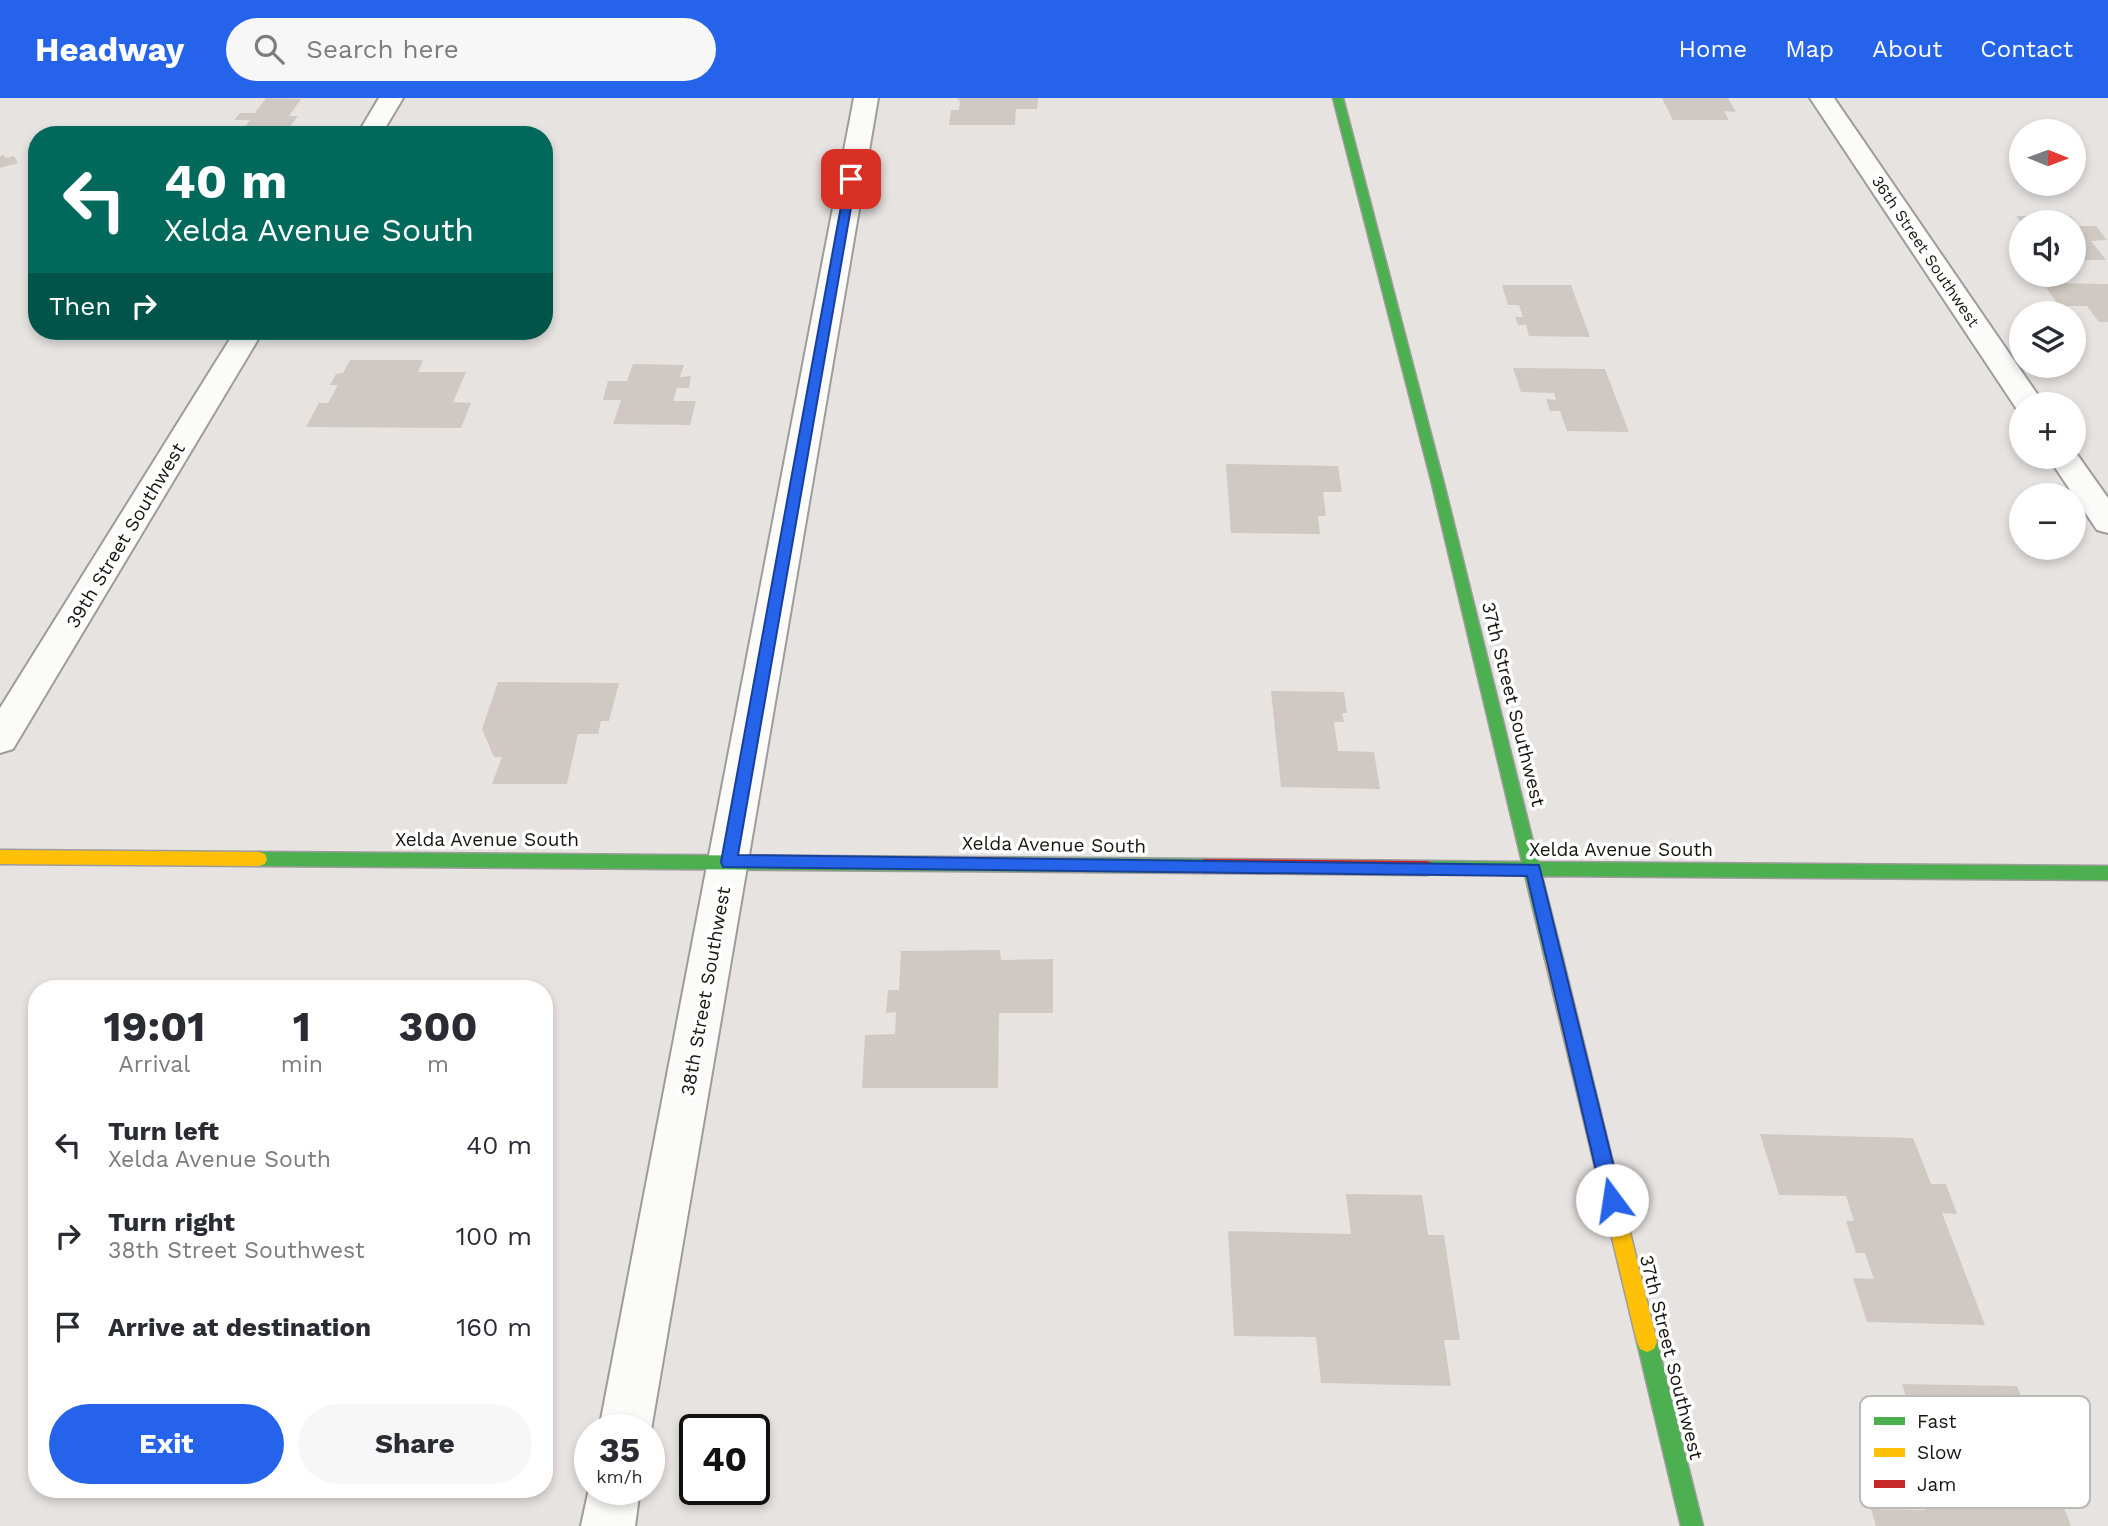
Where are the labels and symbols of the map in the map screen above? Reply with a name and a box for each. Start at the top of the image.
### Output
north arrow [2009,119,2086,196]
pin [821,149,881,209]
street label: 36th Street Southwest [1868,172,1984,331]
street label: 39th Street Southwest [61,438,190,632]
street label: 37th Street Southwest [1477,599,1550,809]
street label: Xelda Avenue South [395,828,579,851]
street label: Xelda Avenue South [962,831,1146,858]
street label: Xelda Avenue South [1529,838,1713,861]
street label: 38th Street Southwest [676,885,735,1097]
position arrow [1575,1163,1649,1237]
street label: 37th Street Southwest [1635,1252,1708,1462]
legend [1860,1396,2090,1508]
text: Fast [1917,1410,1956,1433]
speed limit sign: 40 [679,1414,770,1505]
text: Slow [1917,1441,1962,1464]
text: Jam [1917,1473,1956,1496]

